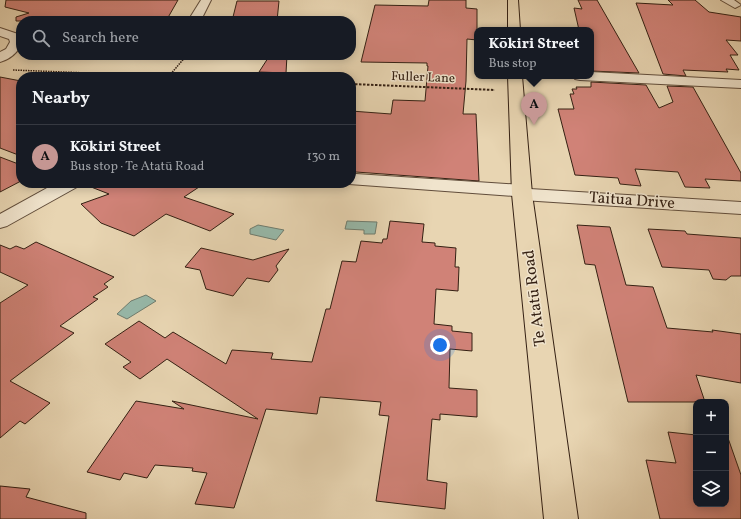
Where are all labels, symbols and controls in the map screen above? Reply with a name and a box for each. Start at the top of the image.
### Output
search box [16,16,356,60]
icon: search [30,27,52,49]
popup [474,27,594,79]
text: Search here [62,28,139,49]
text: Kōkiri Street [489,34,579,55]
text: Bus stop [489,55,537,73]
street label: Fuller Lane [391,68,455,88]
text: Nearby [32,87,90,110]
pin: A [521,92,547,125]
text: Kōkiri Street [70,137,161,158]
text: A [40,148,50,166]
text: 130 m [307,148,340,166]
text: Bus stop · Te Atatū Road [70,158,204,176]
street label: Taitua Drive [588,187,676,215]
street label: Te Atatū Road [518,248,552,348]
your location [430,335,450,355]
map controls [693,399,729,507]
button: + [693,399,729,435]
button: − [693,435,729,471]
button: layers [693,471,729,507]

